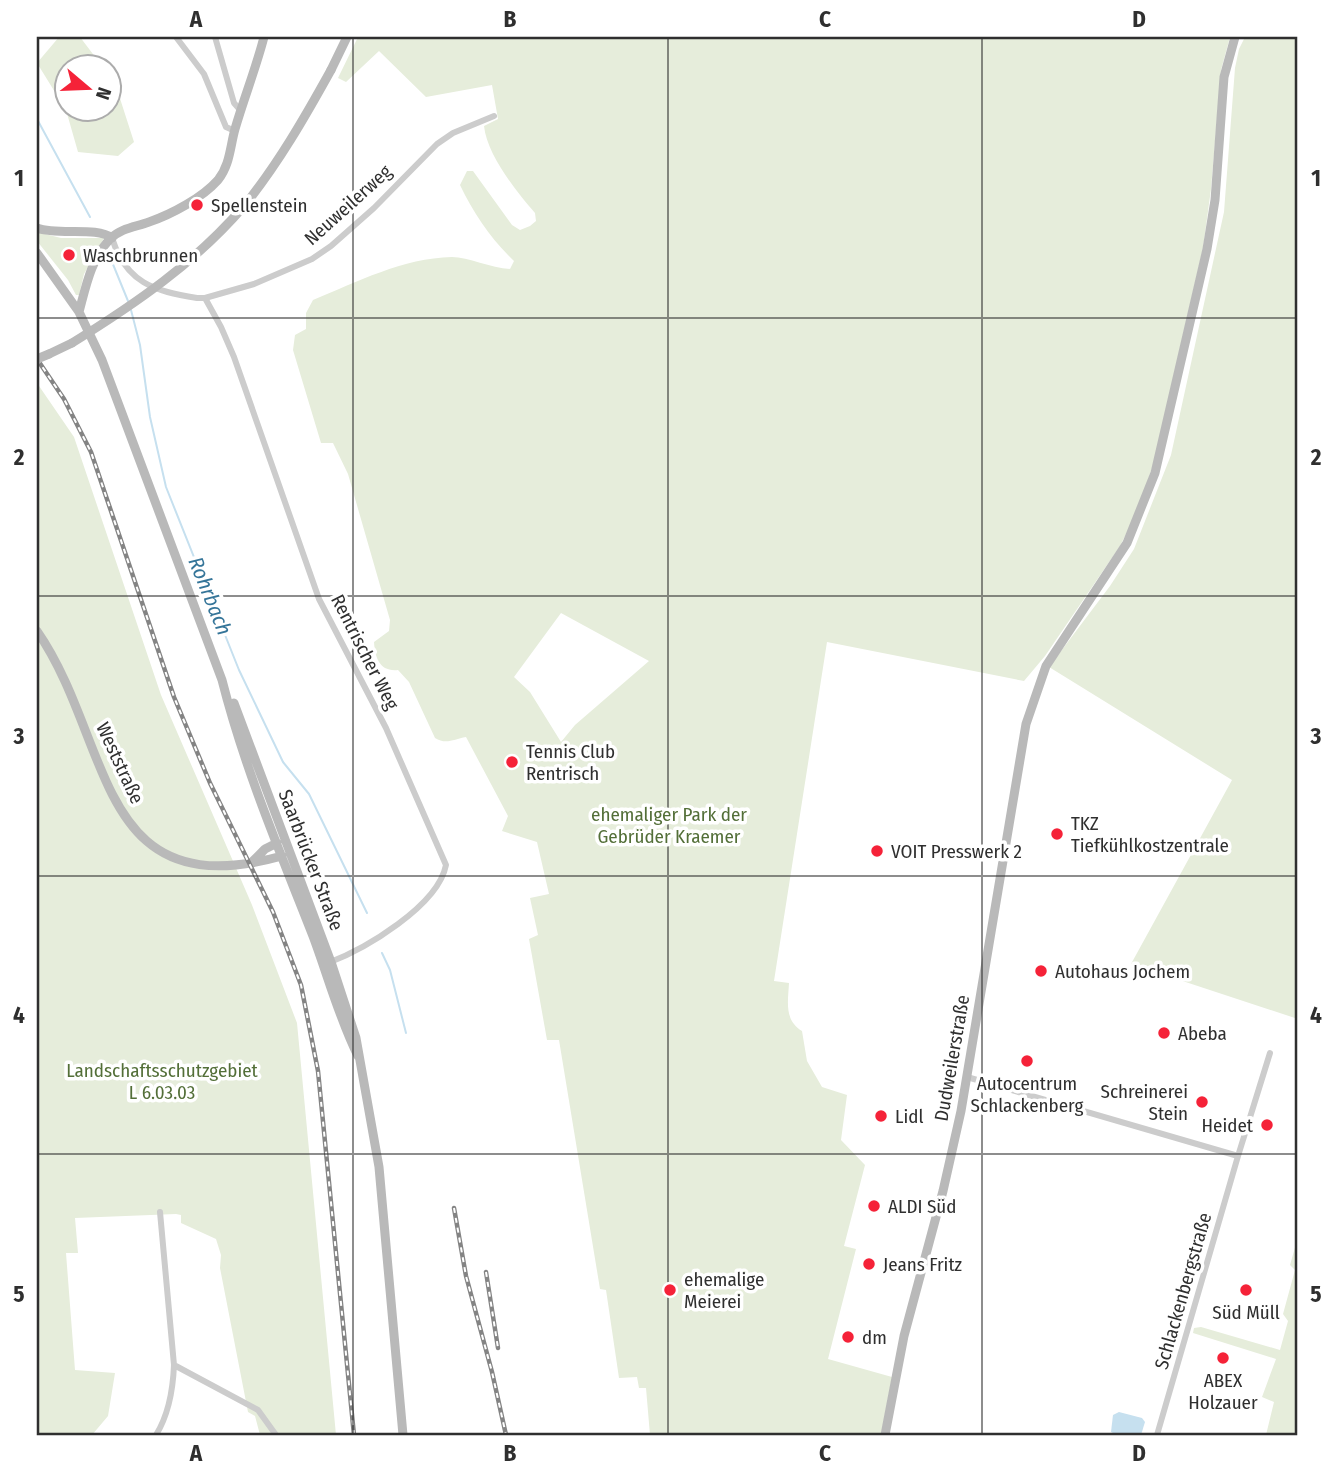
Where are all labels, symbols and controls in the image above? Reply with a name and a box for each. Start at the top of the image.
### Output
text: A [189,5,203,33]
text: B [504,5,517,33]
text: C [819,5,831,33]
text: D [1132,5,1146,33]
north arrow [52,52,122,122]
text: N [91,84,116,103]
street label: Neuweilerweg [300,160,396,250]
text: 1 [14,164,24,192]
text: 1 [1311,164,1321,192]
place label: Spellenstein [211,194,307,217]
marker: Spellenstein [189,197,205,213]
place label: Waschbrunnen [83,244,198,267]
marker: Waschbrunnen [61,247,77,263]
text: 2 [13,443,25,471]
text: 2 [1310,443,1322,471]
water label: Rohrbach [183,553,237,639]
street label: Rentrischer Weg [326,591,404,714]
street label: Weststraße [91,719,149,807]
text: 3 [13,722,25,750]
text: 3 [1310,722,1322,750]
place label: Tennis Club Rentrisch [526,740,615,785]
marker: Tennis Club Rentrisch [504,754,520,770]
street label: Saarbrücker Straße [274,786,348,934]
park label: ehemaliger Park der Gebrüder Kraemer [591,803,747,848]
place label: TKZ Tiefkühlkostzentrale [1071,812,1229,857]
marker: TKZ Tiefkühlkostzentrale [1049,826,1065,842]
place label: VOIT Presswerk 2 [891,840,1022,863]
marker: VOIT Presswerk 2 [869,843,885,859]
place label: Autohaus Jochem [1055,960,1190,983]
marker: Autohaus Jochem [1033,963,1049,979]
street label: Dudweilerstraße [930,993,974,1123]
text: 4 [13,1001,25,1029]
text: 4 [1310,1001,1322,1029]
place label: Abeba [1178,1022,1227,1045]
marker: Abeba [1156,1025,1172,1041]
marker: Autocentrum Schlackenberg [1019,1053,1035,1069]
park label: Landschaftsschutzgebiet L 6.03.03 [66,1059,259,1104]
place label: Autocentrum Schlackenberg [971,1072,1083,1117]
place label: Schreinerei Stein [1100,1080,1188,1125]
marker: Schreinerei Stein [1194,1094,1210,1110]
place label: Lidl [895,1105,923,1128]
marker: Lidl [873,1108,889,1124]
place label: Heidet [1202,1114,1254,1137]
marker: Heidet [1259,1117,1275,1133]
place label: ALDI Süd [888,1195,956,1218]
marker: ALDI Süd [866,1198,882,1214]
street label: Schlackenbergstraße [1150,1210,1216,1372]
place label: Jeans Fritz [883,1253,963,1276]
marker: Jeans Fritz [861,1256,877,1272]
place label: ehemalige Meierei [684,1268,764,1313]
text: 5 [13,1280,25,1308]
text: 5 [1310,1280,1322,1308]
marker: ehemalige Meierei [662,1282,678,1298]
marker: Süd Müll [1238,1282,1254,1298]
place label: Süd Müll [1212,1301,1280,1324]
place label: dm [862,1326,887,1349]
marker: dm [840,1329,856,1345]
marker: ABEX Holzauer [1215,1350,1231,1366]
place label: ABEX Holzauer [1188,1369,1258,1414]
text: A [189,1439,203,1467]
text: B [504,1439,517,1467]
text: C [819,1439,831,1467]
text: D [1132,1439,1146,1467]

